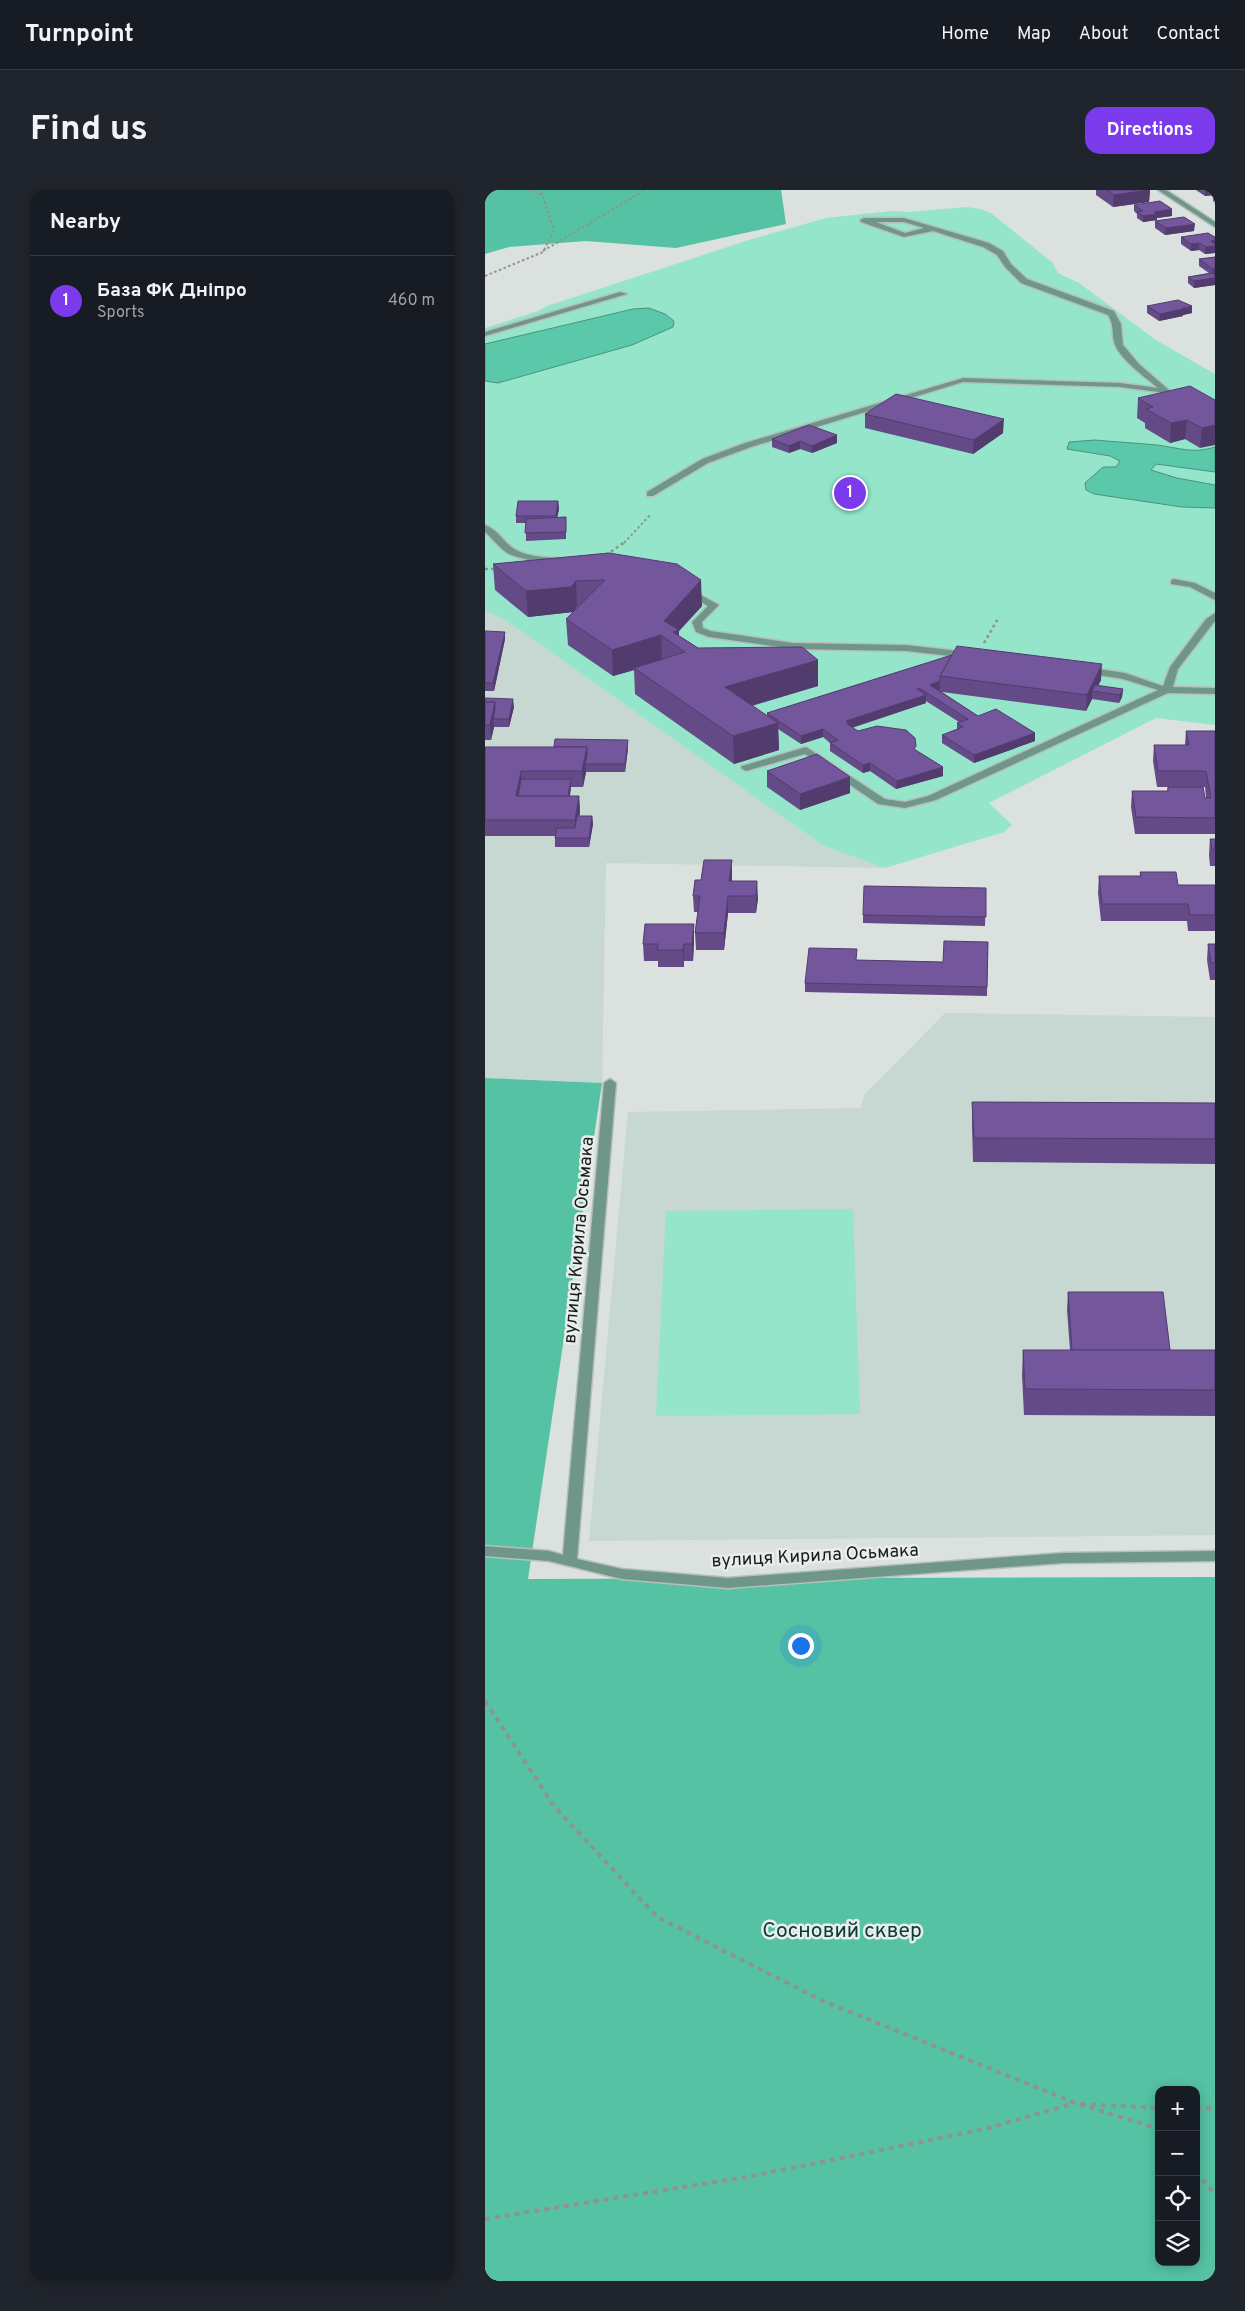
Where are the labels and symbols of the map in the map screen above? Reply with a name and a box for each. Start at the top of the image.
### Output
pin: 1 [834,474,866,512]
street label: вулиця Кирила Осьмака [559,1136,600,1345]
street label: вулиця Кирила Осьмака [711,1540,919,1573]
your location [788,1633,814,1659]
park label: Сосновий сквер [762,1918,922,1945]

